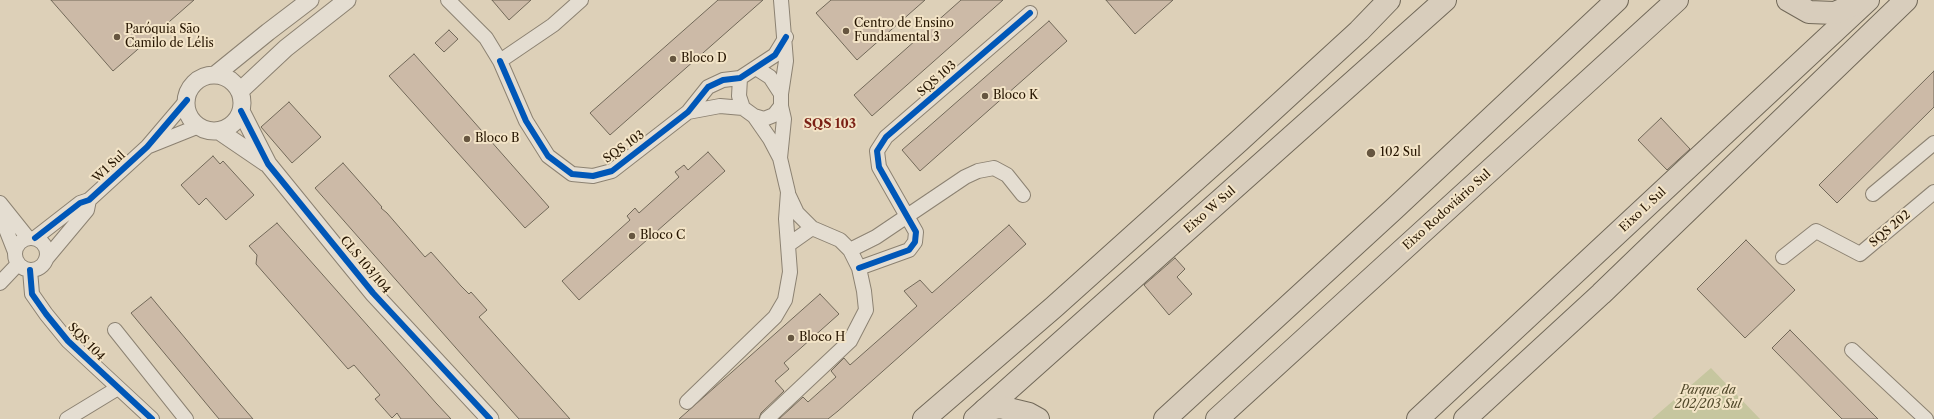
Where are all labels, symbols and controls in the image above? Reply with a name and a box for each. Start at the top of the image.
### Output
place label: Centro de Ensino Fundamental 3 [854,17,954,45]
place label: Paróquia São Camilo de Lélis [125,23,214,51]
marker: Centro de Ensino Fundamental 3 [841,26,851,36]
marker: Paróquia São Camilo de Lélis [112,32,122,42]
place label: Bloco D [681,52,727,66]
marker: Bloco D [668,54,678,64]
street label: SQS 103 [915,58,959,100]
place label: Bloco K [993,89,1038,103]
marker: Bloco K [980,91,990,101]
district label: SQS 103 [804,116,856,132]
street label: SQS 103 [601,128,647,166]
place label: Bloco B [475,132,519,146]
marker: Bloco B [462,134,472,144]
place label: 102 Sul [1380,146,1421,160]
marker: 102 Sul [1365,147,1377,159]
street label: W1 Sul [90,148,128,186]
street label: Eixo Rodoviário Sul [1400,167,1494,253]
street label: Eixo W Sul [1181,184,1239,236]
street label: Eixo L Sul [1617,185,1669,235]
street label: SQS 202 [1867,208,1913,250]
place label: Bloco C [640,229,685,243]
marker: Bloco C [627,231,637,241]
street label: CLS 103/104 [337,233,393,297]
street label: SQS 104 [64,320,108,364]
place label: Bloco H [799,331,845,345]
marker: Bloco H [786,333,796,343]
park label: Parque da 202/203 Sul [1675,384,1741,412]

